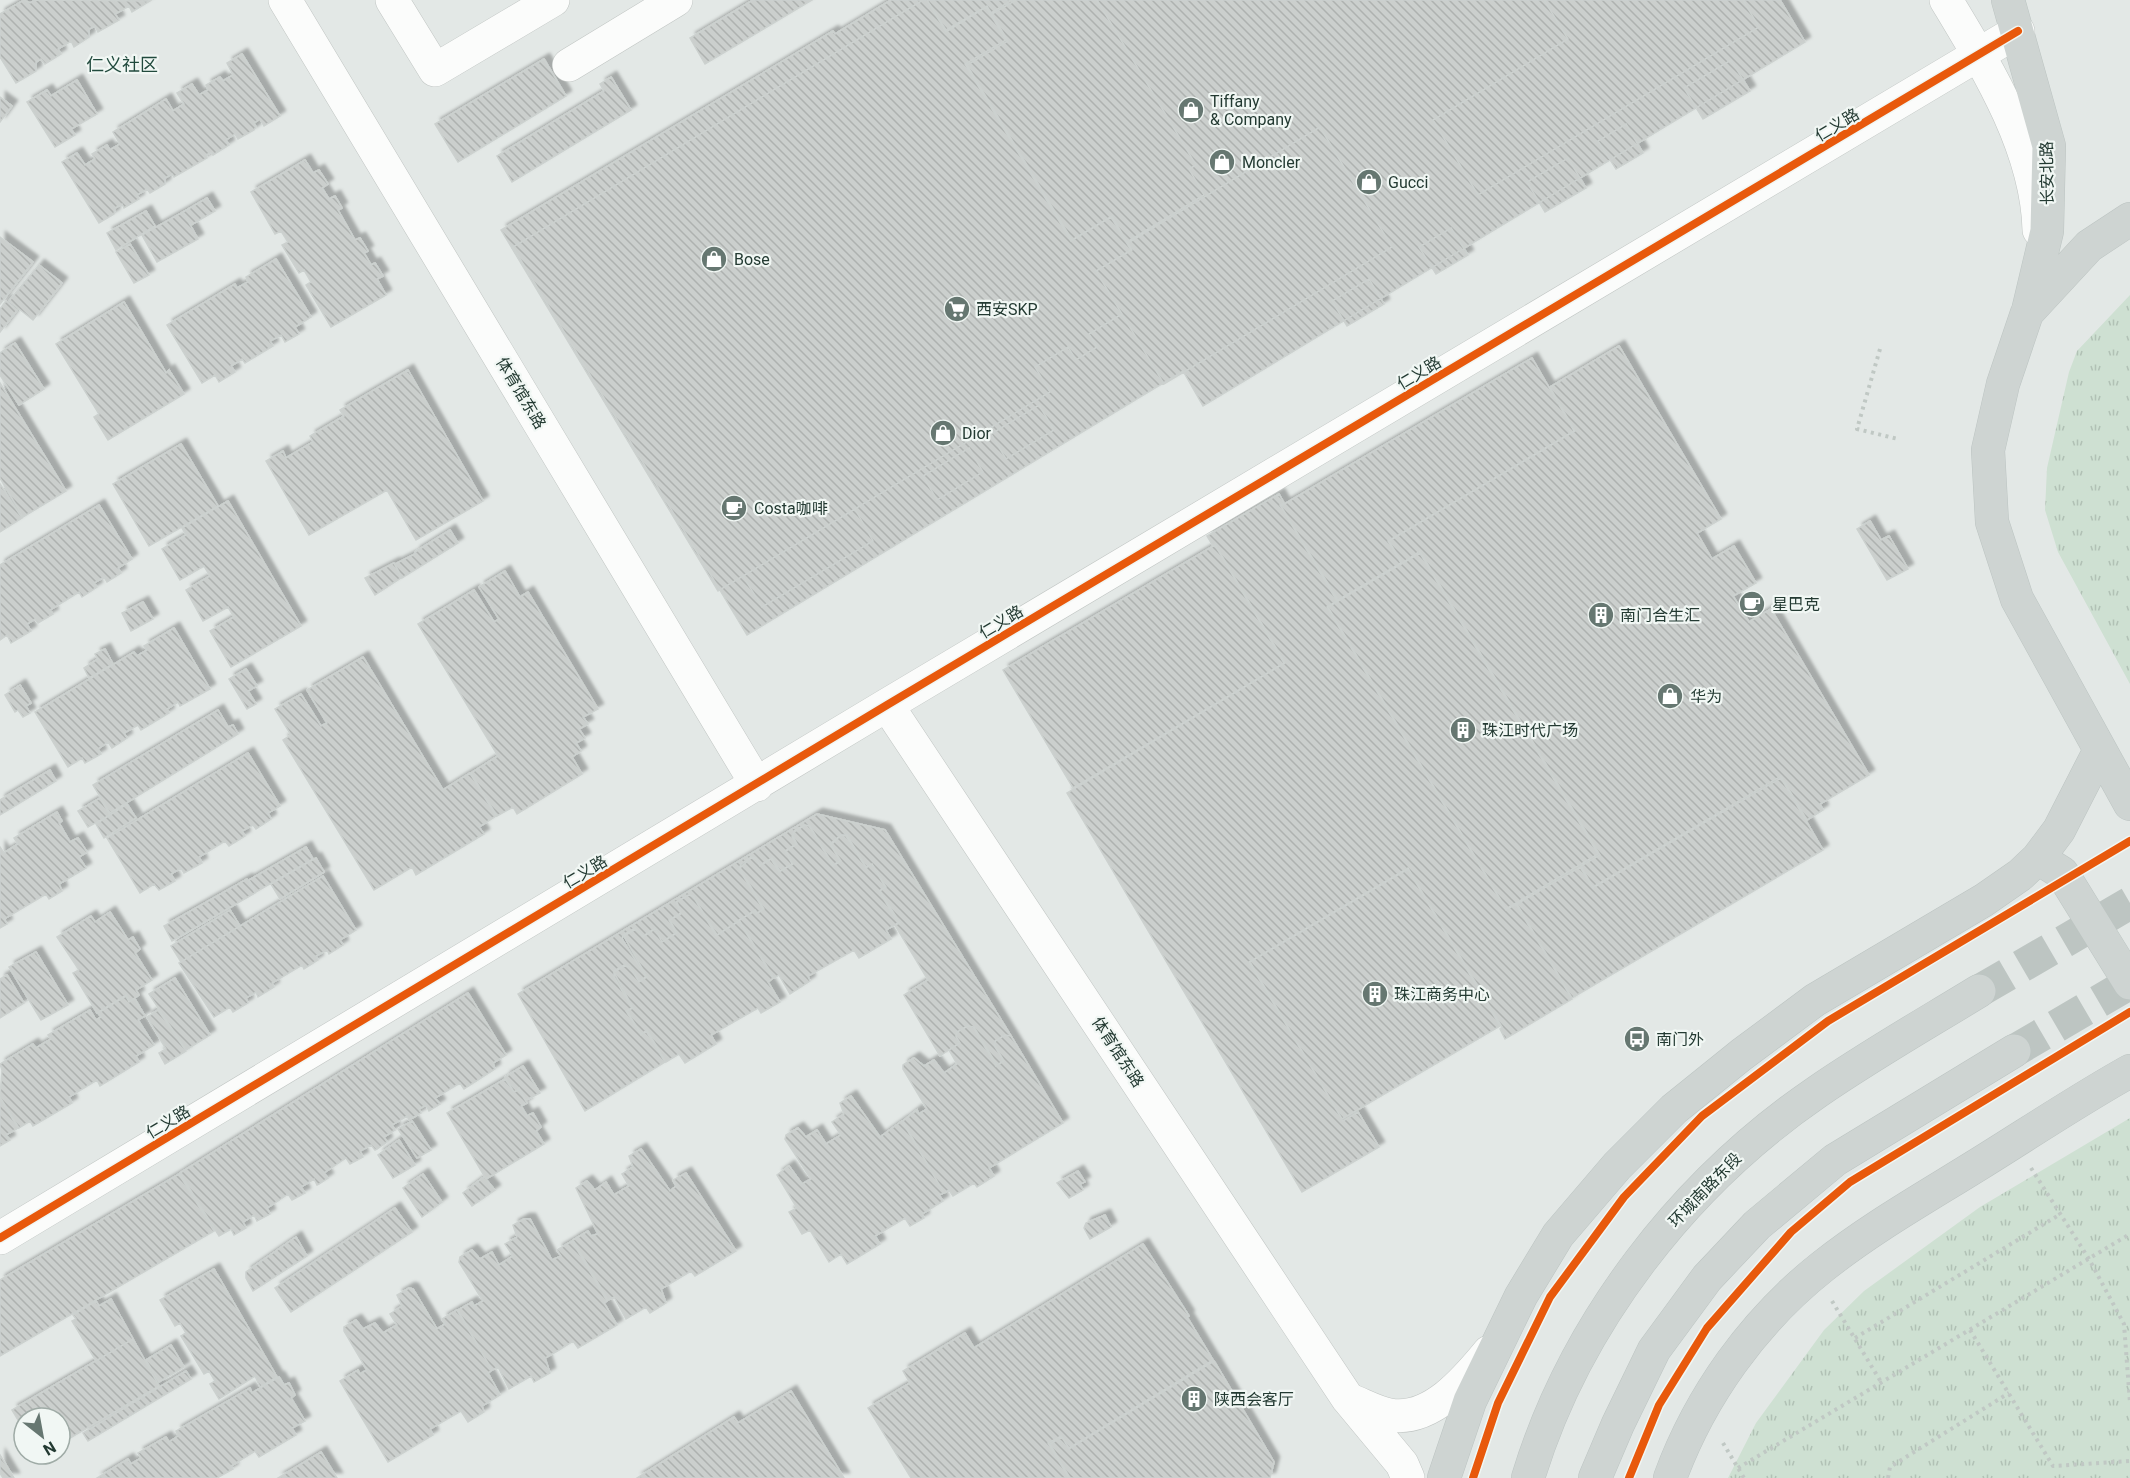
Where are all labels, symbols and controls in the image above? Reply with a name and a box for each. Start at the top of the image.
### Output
district label: 仁义社区 [86,54,158,75]
place label: Tiffany & Company [1210,92,1292,129]
shop icon: Tiffany & Company [1176,95,1206,125]
street label: 仁义路 [1812,104,1862,146]
street label: 长安北路 [2037,141,2057,205]
shop icon: Moncler [1207,147,1237,177]
place label: Moncler [1242,153,1301,172]
shop icon: Gucci [1354,167,1384,197]
place label: Gucci [1388,173,1428,192]
shop icon: Bose [699,244,729,274]
place label: Bose [734,250,770,269]
supermarket icon: 西安SKP [942,294,972,324]
place label: 西安SKP [976,300,1038,319]
street label: 仁义路 [1394,352,1444,394]
street label: 体育馆东路 [492,354,550,432]
shop icon: Dior [928,418,958,448]
place label: Dior [962,424,992,443]
cafe icon: Costa咖啡 [719,493,749,523]
place label: Costa咖啡 [754,499,828,518]
cafe icon: 星巴克 [1737,589,1767,619]
place label: 星巴克 [1772,595,1820,614]
building icon: 南门合生汇 [1586,600,1616,630]
street label: 仁义路 [976,601,1026,643]
place label: 南门合生汇 [1620,606,1700,625]
shop icon: 华为 [1655,681,1685,711]
place label: 华为 [1690,687,1722,706]
building icon: 珠江时代广场 [1448,715,1478,745]
place label: 珠江时代广场 [1482,721,1578,740]
street label: 仁义路 [560,851,610,893]
building icon: 珠江商务中心 [1360,979,1390,1009]
place label: 珠江商务中心 [1394,985,1490,1004]
street label: 体育馆东路 [1088,1013,1148,1091]
bus stop icon: 南门外 [1622,1024,1652,1054]
place label: 南门外 [1656,1030,1704,1049]
street label: 仁义路 [143,1101,193,1143]
street label: 环城南路东段 [1665,1149,1745,1231]
building icon: 陕西会客厅 [1179,1384,1209,1414]
place label: 陕西会客厅 [1214,1390,1294,1409]
north arrow [12,1406,72,1466]
text: N [40,1437,59,1459]

